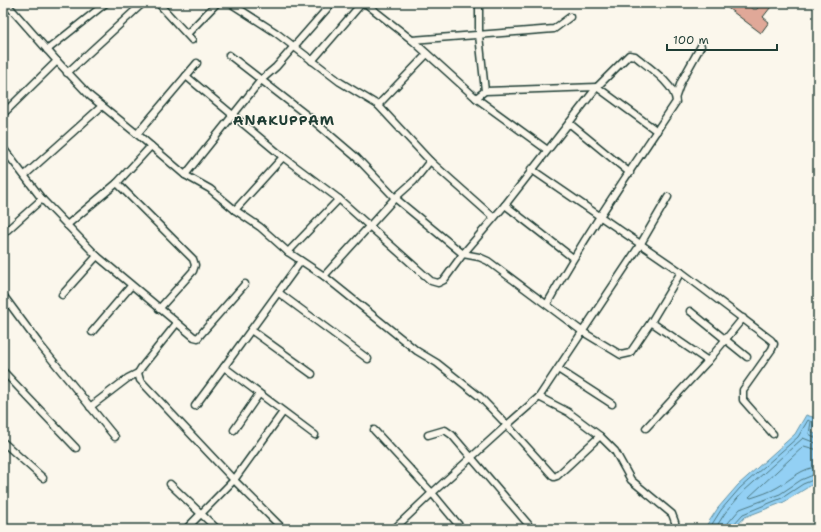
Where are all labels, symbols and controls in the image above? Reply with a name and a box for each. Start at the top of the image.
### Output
scale bar [667,26,777,52]
text: 100 m [673,32,709,48]
district label: ANAKUPPAM [233,111,335,129]

